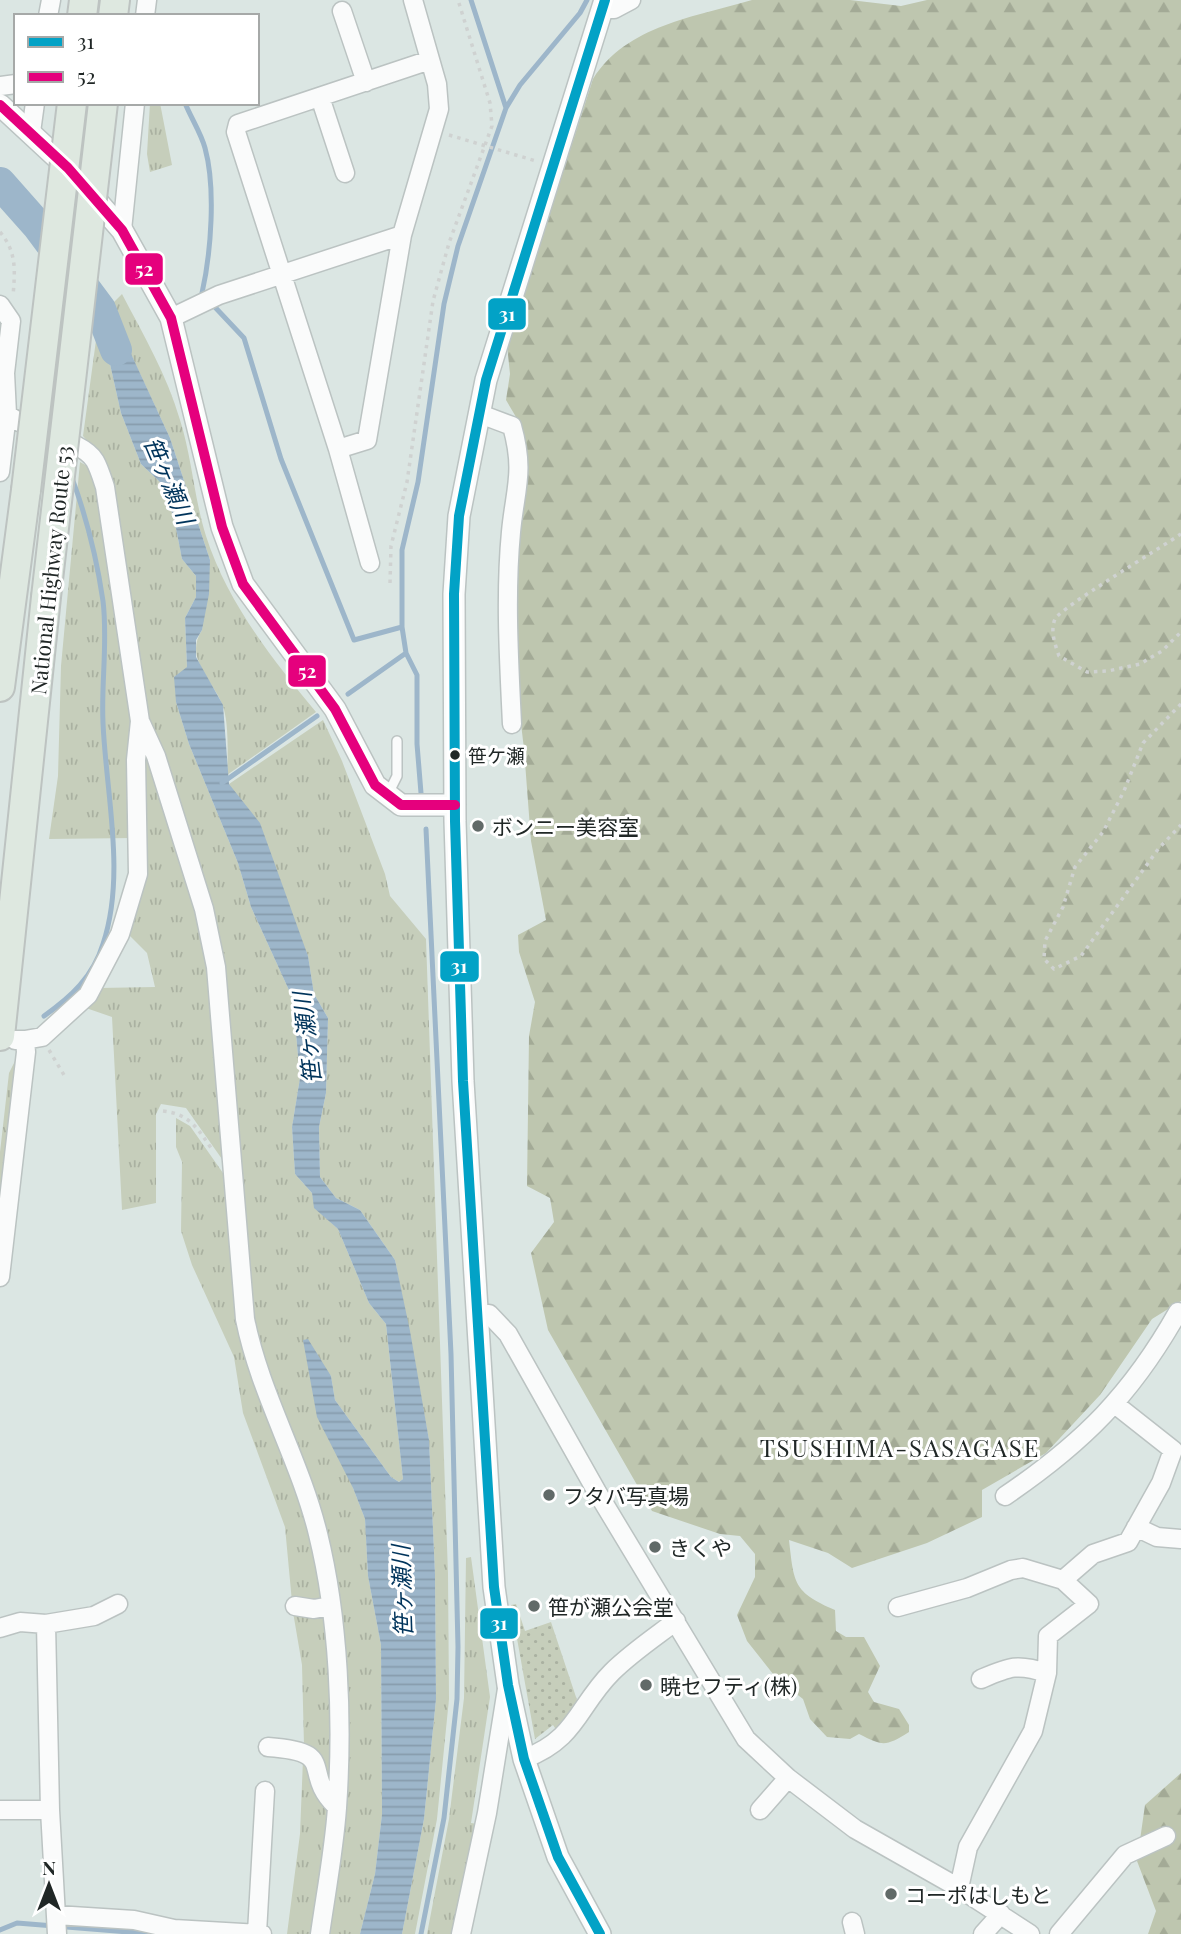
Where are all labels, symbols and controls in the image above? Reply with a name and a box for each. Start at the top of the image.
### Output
legend [14,14,259,105]
text: 31 [77,26,94,54]
text: 52 [77,61,96,89]
line badge: 52 [124,252,164,286]
text: 52 [135,255,153,281]
line badge: 31 [487,297,527,331]
text: 31 [499,300,515,326]
water label: 笹ヶ瀬川 [138,432,203,531]
street label: National Highway Route 53 [23,444,77,696]
line badge: 52 [287,654,327,688]
text: 52 [298,657,316,683]
place label: 笹ケ瀬 [468,742,525,768]
marker: 笹ケ瀬 [448,748,462,762]
place label: ボンニー美容室 [492,812,639,840]
marker: ボンニー美容室 [470,818,486,834]
line badge: 31 [439,950,480,983]
text: 31 [451,952,467,978]
water label: 笹ヶ瀬川 [285,987,327,1086]
district label: TSUSHIMA-SASAGASE [760,1431,1040,1463]
place label: フタバ写真場 [563,1481,689,1509]
marker: フタバ写真場 [541,1487,557,1503]
place label: きくや [669,1533,732,1561]
marker: きくや [647,1539,663,1555]
water label: 笹ヶ瀬川 [384,1541,418,1638]
place label: 笹が瀬公会堂 [548,1592,674,1620]
marker: 笹が瀬公会堂 [526,1598,542,1614]
line badge: 31 [479,1607,519,1640]
text: 31 [491,1609,507,1635]
place label: 暁セフティ(株) [660,1671,797,1699]
marker: 暁セフティ(株) [638,1677,654,1693]
north arrow [14,1850,84,1920]
text: N [42,1854,56,1880]
place label: コーポはしもと [905,1880,1052,1908]
marker: コーポはしもと [883,1886,899,1902]

